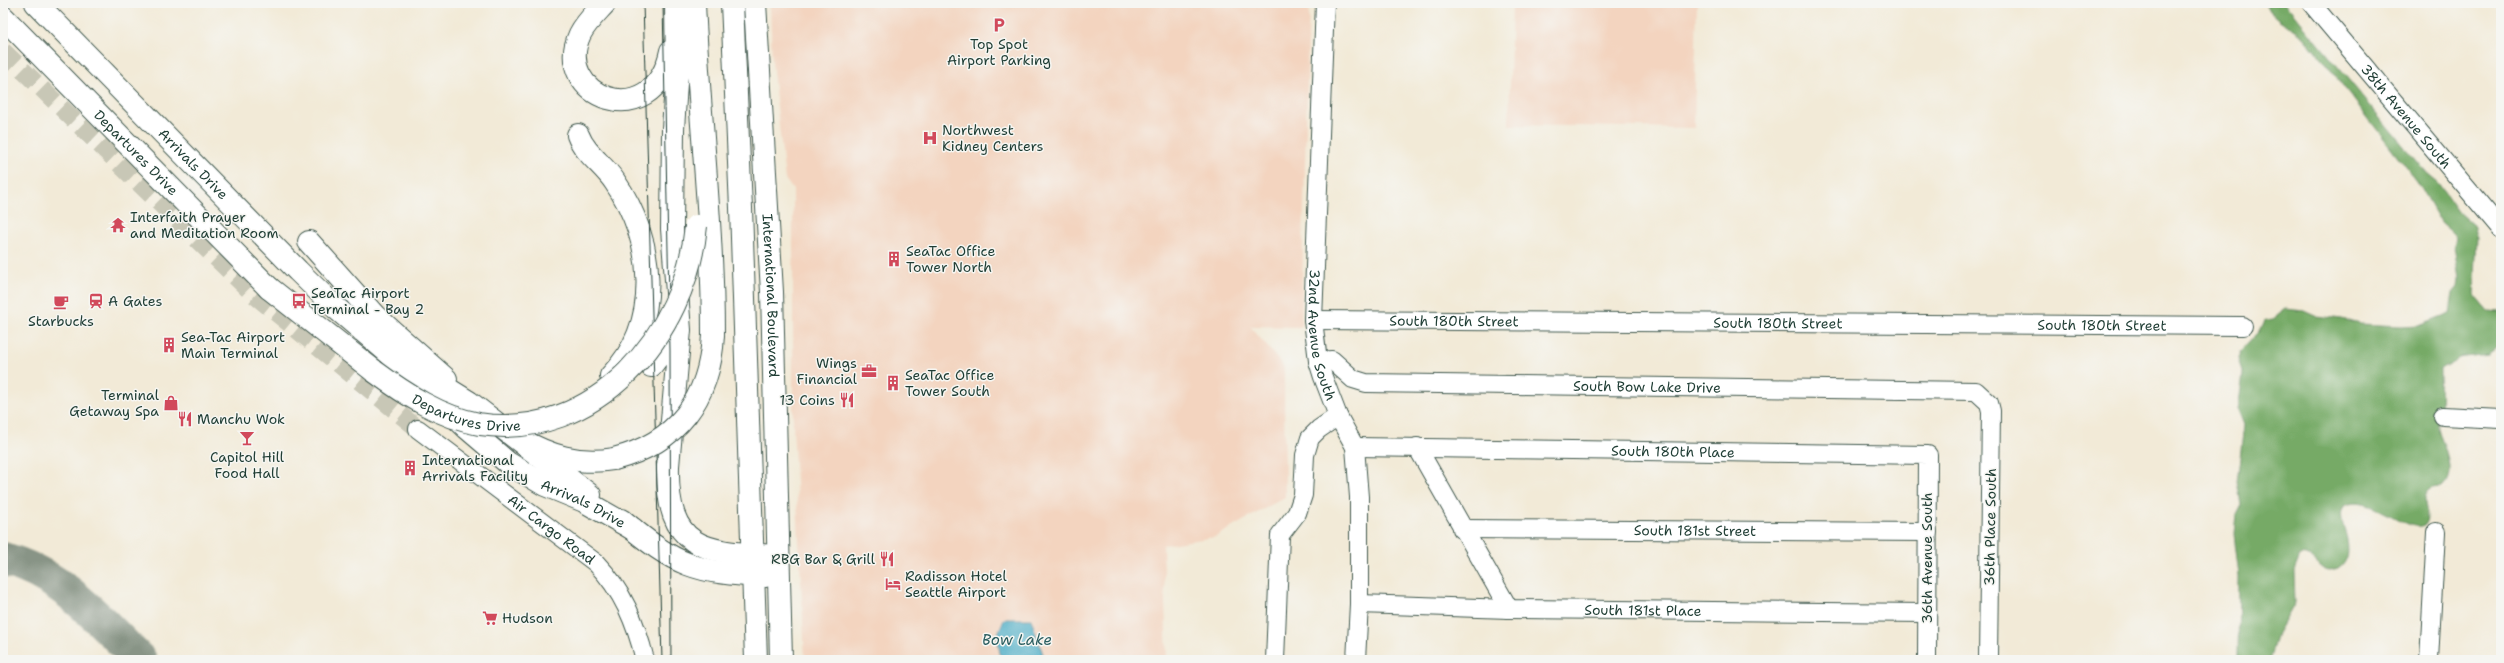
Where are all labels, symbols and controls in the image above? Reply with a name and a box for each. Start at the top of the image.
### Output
parking icon: Top Spot Airport Parking [990,16,1008,34]
place label: Top Spot Airport Parking [947,35,1051,69]
street label: 38th Avenue South [2357,60,2455,172]
street label: Departures Drive [90,106,182,199]
place label: Northwest Kidney Centers [942,121,1044,155]
street label: Arrivals Drive [155,125,232,203]
hospital icon: Northwest Kidney Centers [921,129,939,147]
place label: Interfaith Prayer and Meditation Room [130,208,279,242]
street label: International Boulevard [758,213,783,378]
temple icon: Interfaith Prayer and Meditation Room [109,216,127,234]
place label: SeaTac Office Tower North [906,242,995,276]
building icon: SeaTac Office Tower North [885,250,903,268]
street label: 32nd Avenue South [1304,269,1340,403]
place label: SeaTac Airport Terminal - Bay 2 [311,284,424,318]
station icon: A Gates [87,292,105,310]
place label: A Gates [108,292,162,310]
bus stop icon: SeaTac Airport Terminal - Bay 2 [290,292,308,310]
cafe icon: Starbucks [52,293,70,311]
street label: South 180th Street [1389,311,1519,330]
place label: Starbucks [28,312,94,330]
street label: South 180th Street [1713,314,1843,332]
street label: South 180th Street [2037,316,2167,335]
place label: Sea-Tac Airport Main Terminal [181,328,285,362]
building icon: Sea-Tac Airport Main Terminal [160,336,178,354]
place label: Wings Financial [796,354,858,388]
office icon: Wings Financial [860,362,878,380]
place label: SeaTac Office Tower South [905,366,994,400]
building icon: SeaTac Office Tower South [884,374,902,392]
street label: South Bow Lake Drive [1573,377,1721,397]
place label: Terminal Getaway Spa [69,386,160,420]
street label: Departures Drive [409,390,522,435]
place label: 13 Coins [779,391,835,409]
restaurant icon: 13 Coins [838,391,856,409]
shop icon: Terminal Getaway Spa [162,394,180,412]
restaurant icon: Manchu Wok [176,410,194,428]
place label: Manchu Wok [197,410,285,428]
bar icon: Capitol Hill Food Hall [238,429,256,447]
street label: South 180th Place [1611,442,1735,461]
place label: Capitol Hill Food Hall [210,448,285,482]
place label: International Arrivals Facility [422,451,528,485]
building icon: International Arrivals Facility [401,459,419,477]
street label: 36th Place South [1980,468,2000,586]
street label: Arrivals Drive [538,475,629,532]
street label: Air Cargo Road [504,491,599,568]
street label: 36th Avenue South [1918,492,1936,624]
street label: South 181st Street [1634,521,1756,540]
place label: RBG Bar & Grill [771,550,876,568]
restaurant icon: RBG Bar & Grill [878,550,896,568]
place label: Radisson Hotel Seattle Airport [905,567,1008,601]
hotel icon: Radisson Hotel Seattle Airport [884,575,902,593]
street label: South 181st Place [1584,601,1702,620]
supermarket icon: Hudson [481,609,499,627]
place label: Hudson [502,609,553,627]
water label: Bow Lake [982,630,1052,650]

